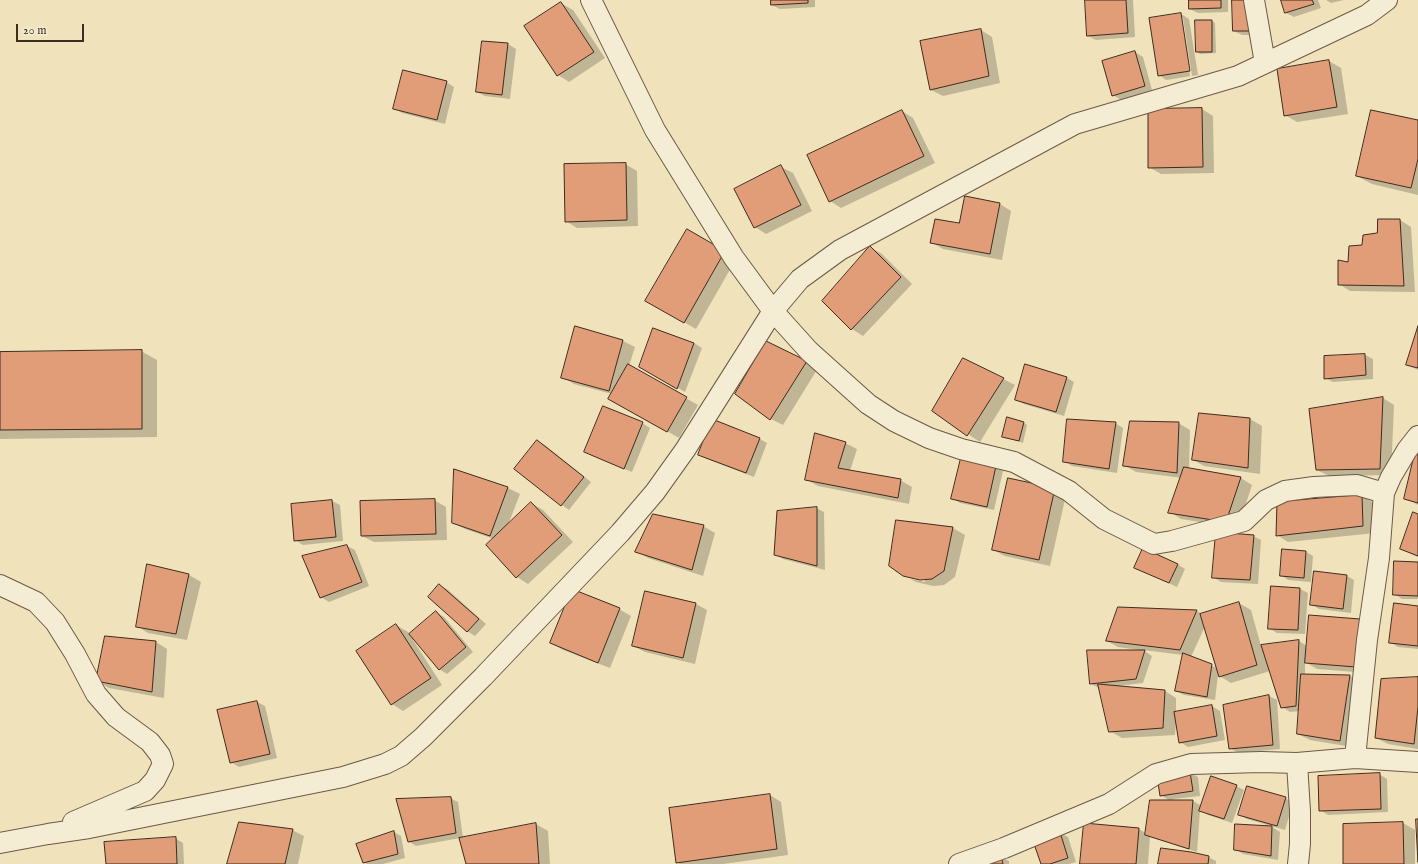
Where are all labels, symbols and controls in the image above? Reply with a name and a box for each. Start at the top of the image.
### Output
scale bar [18,16,86,42]
text: 20 m [23,23,46,38]

